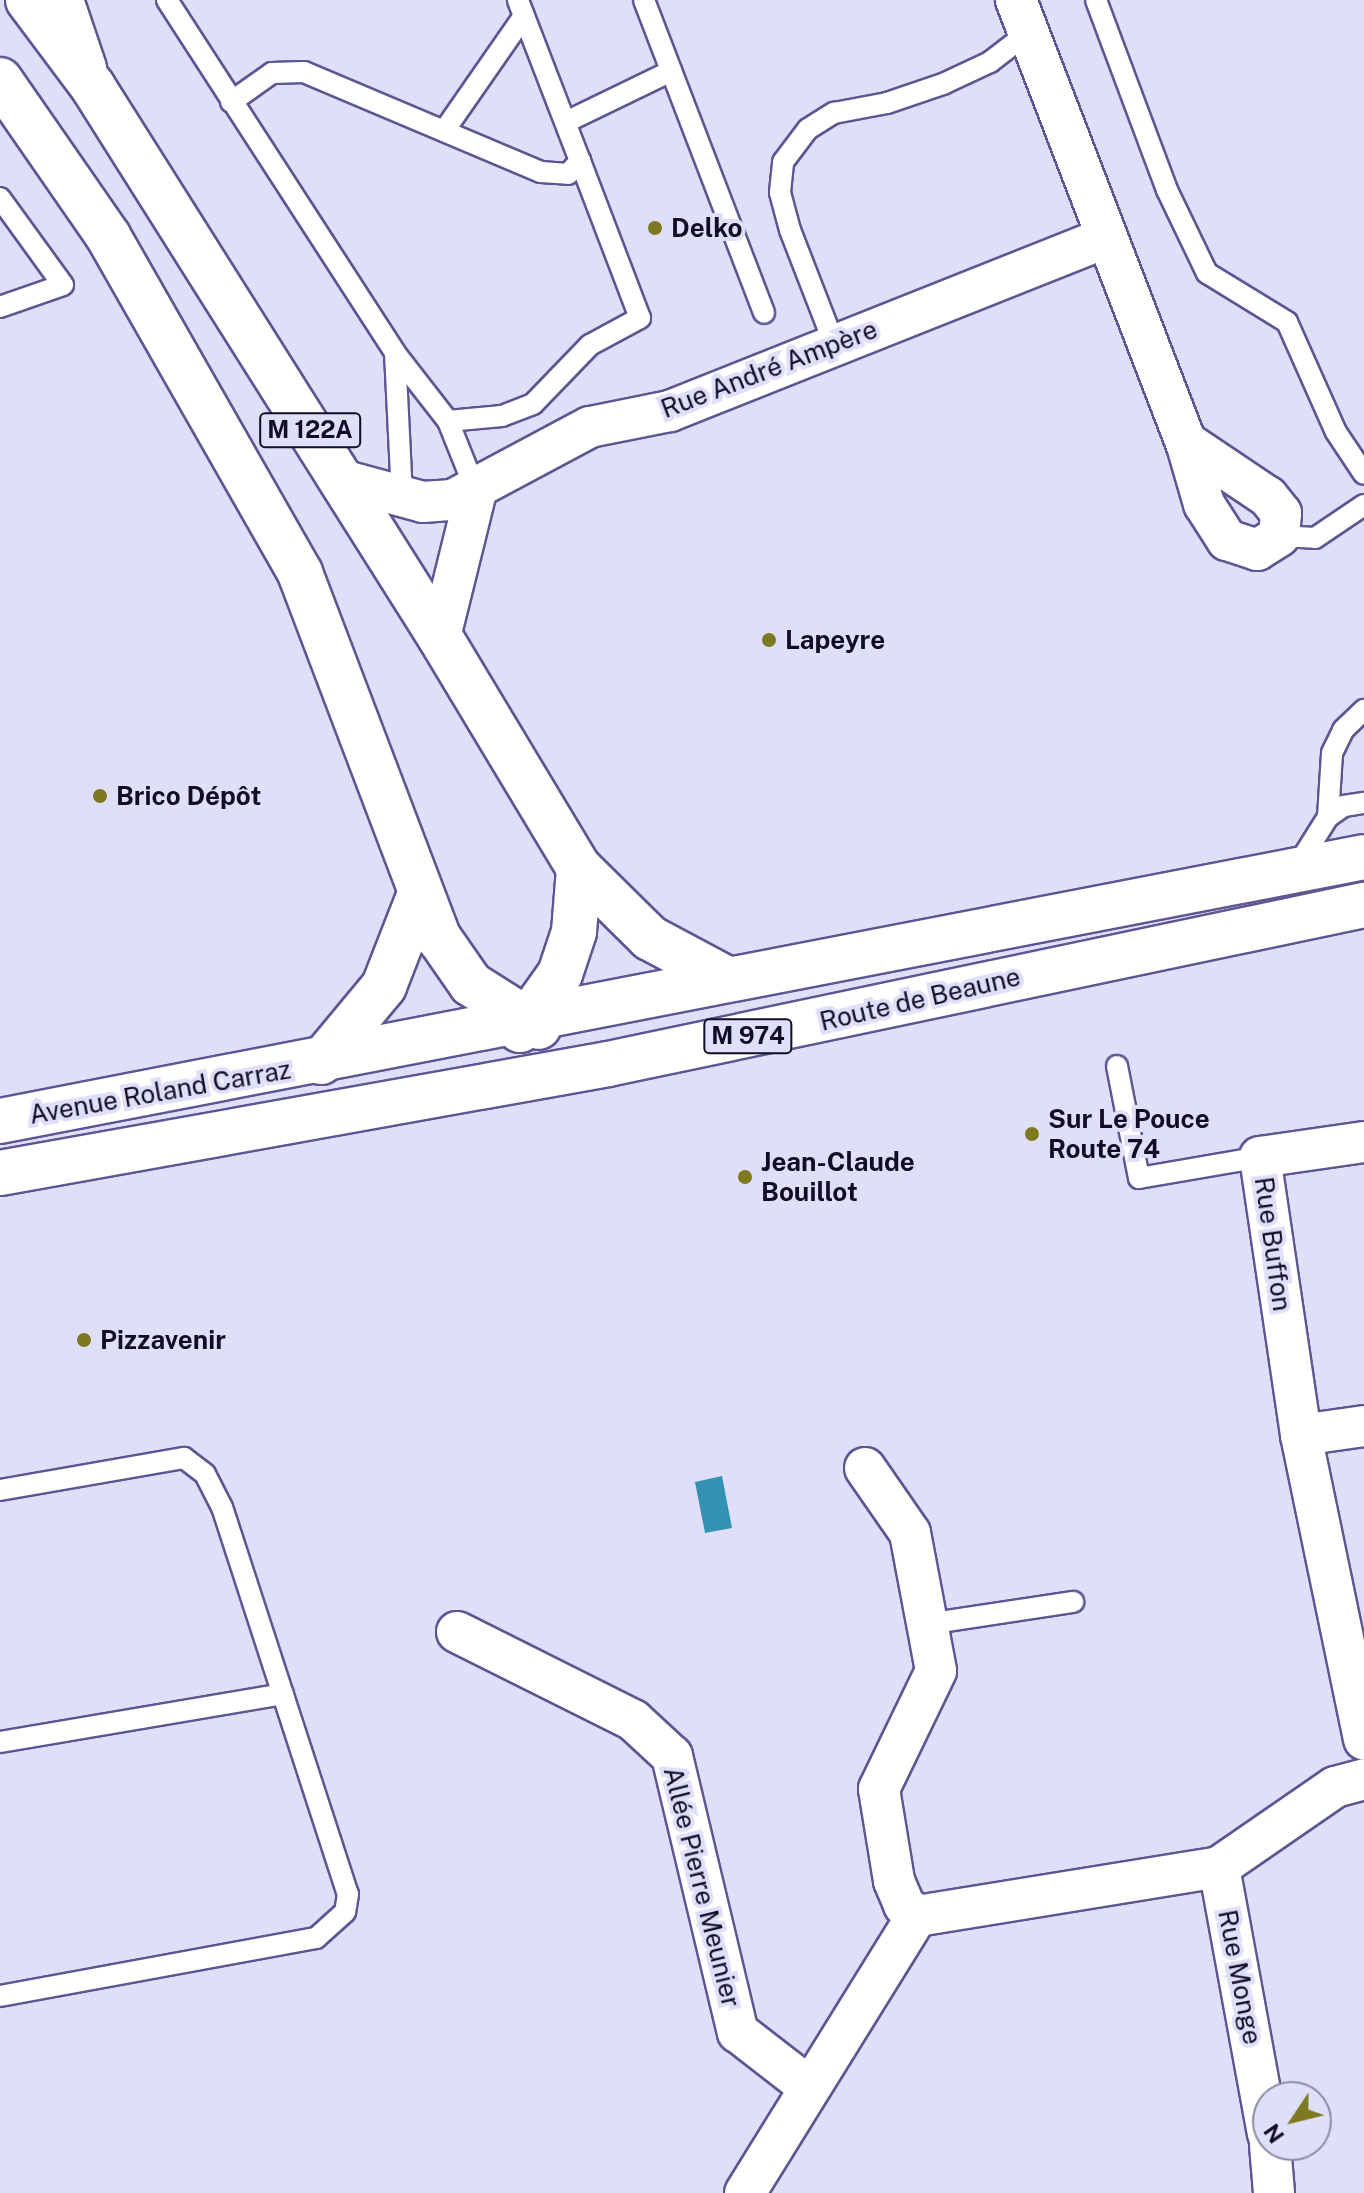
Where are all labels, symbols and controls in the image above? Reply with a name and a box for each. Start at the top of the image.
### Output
place label: Delko [671,212,742,244]
marker: Delko [646,219,664,237]
street label: Rue André Ampère [656,313,882,425]
road number: M 122A [258,410,362,450]
place label: Lapeyre [785,624,885,656]
marker: Lapeyre [760,631,778,649]
place label: Brico Dépôt [116,780,261,812]
marker: Brico Dépôt [91,787,109,805]
street label: Route de Beaune [816,961,1024,1037]
road number: M 974 [702,1016,794,1056]
street label: Avenue Roland Carraz [27,1054,293,1130]
place label: Sur Le Pouce Route 74 [1048,1103,1210,1164]
marker: Sur Le Pouce Route 74 [1023,1125,1041,1143]
place label: Jean-Claude Bouillot [761,1146,915,1208]
marker: Jean-Claude Bouillot [736,1168,754,1186]
street label: Rue Buffon [1248,1175,1298,1313]
place label: Pizzavenir [100,1324,226,1356]
marker: Pizzavenir [75,1331,93,1349]
street label: Allée Pierre Meunier [657,1763,747,2011]
street label: Rue Monge [1212,1907,1268,2047]
north arrow [1252,2081,1332,2161]
text: N [1258,2119,1290,2148]

